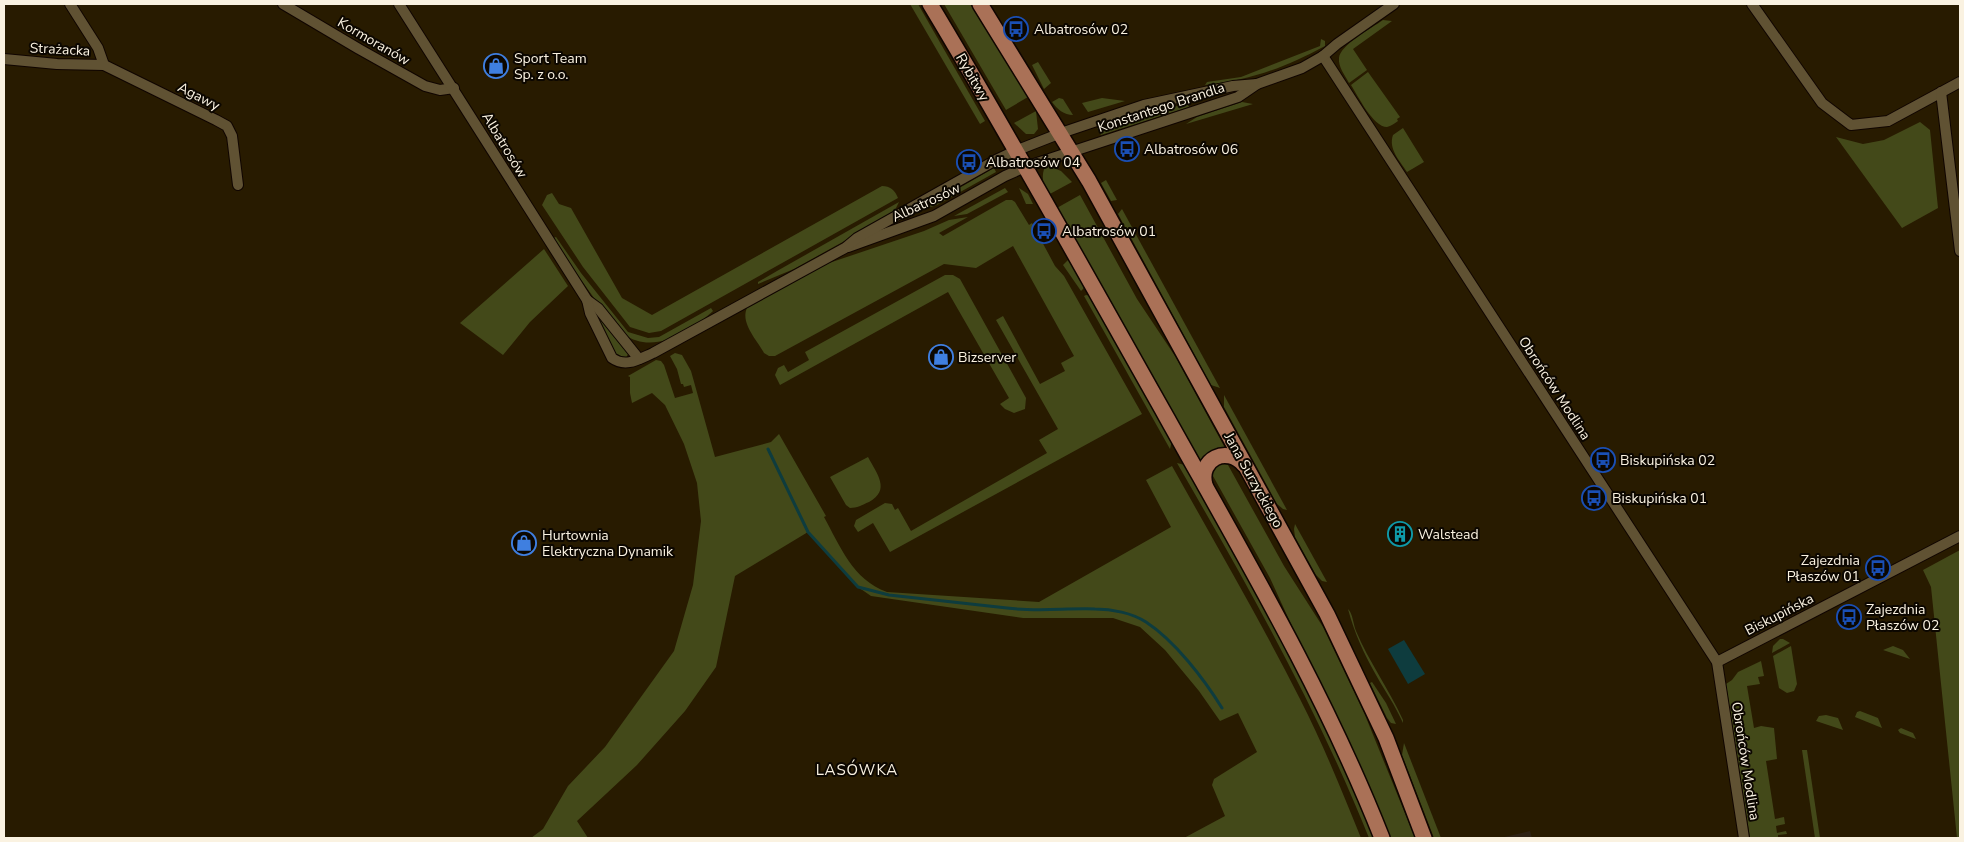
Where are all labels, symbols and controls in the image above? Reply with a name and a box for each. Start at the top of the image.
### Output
street label: Kormoranów [334,13,414,70]
bus stop icon: Albatrosów 02 [1003,16,1029,42]
place label: Albatrosów 02 [1034,20,1128,39]
street label: Strażacka [29,38,91,61]
place label: Sport Team Sp. z o.o. [514,49,587,84]
street label: Rybitwy [951,50,994,105]
shop icon: Sport Team Sp. z o.o. [483,53,509,79]
street label: Agawy [174,78,224,115]
street label: Konstantego Brandla [1095,78,1227,137]
street label: Albatrosów [477,109,532,182]
bus stop icon: Albatrosów 06 [1114,136,1140,162]
place label: Albatrosów 06 [1144,140,1238,159]
bus stop icon: Albatrosów 04 [956,149,982,175]
place label: Albatrosów 04 [986,153,1080,172]
street label: Albatrosów [889,178,964,227]
bus stop icon: Albatrosów 01 [1031,218,1057,244]
place label: Albatrosów 01 [1062,222,1156,241]
street label: Obrońców Modlina [1514,333,1595,444]
shop icon: Bizserver [928,344,954,370]
place label: Bizserver [958,348,1016,367]
street label: Jana Surzyckiego [1219,428,1288,531]
bus stop icon: Biskupińska 02 [1590,447,1616,473]
place label: Biskupińska 02 [1620,451,1715,470]
bus stop icon: Biskupińska 01 [1581,485,1607,511]
place label: Biskupińska 01 [1612,489,1707,508]
building icon: Walstead [1387,521,1413,547]
place label: Walstead [1418,525,1479,544]
place label: Hurtownia Elektryczna Dynamik [542,526,674,561]
shop icon: Hurtownia Elektryczna Dynamik [511,530,537,556]
place label: Zajezdnia Płaszów 01 [1787,551,1860,586]
bus stop icon: Zajezdnia Płaszów 01 [1865,555,1891,581]
street label: Biskupińska [1742,589,1817,640]
place label: Zajezdnia Płaszów 02 [1866,600,1939,635]
bus stop icon: Zajezdnia Płaszów 02 [1836,604,1862,630]
street label: Obrońców Modlina [1727,701,1764,822]
district label: LASÓWKA [816,759,898,780]

